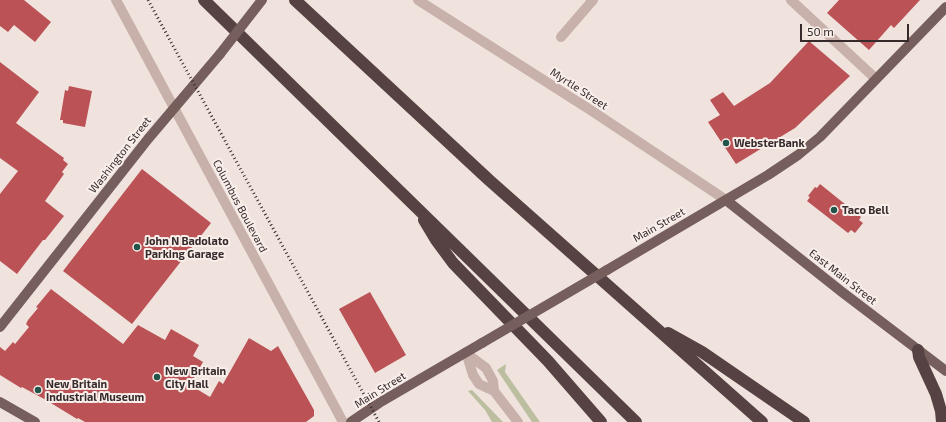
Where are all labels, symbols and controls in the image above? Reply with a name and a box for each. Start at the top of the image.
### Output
scale bar [802,16,911,42]
text: 50 m [807,24,834,38]
street label: Myrtle Street [548,65,610,113]
street label: Washington Street [86,114,154,196]
place label: WebsterBank [734,136,805,150]
marker: WebsterBank [721,138,731,148]
street label: Columbus Boulevard [210,157,270,255]
place label: Taco Bell [842,203,889,217]
street label: Main Street [631,205,687,245]
marker: Taco Bell [829,205,839,215]
place label: John N Badolato Parking Garage [145,234,229,260]
marker: John N Badolato Parking Garage [132,242,142,252]
street label: East Main Street [807,246,879,308]
place label: New Britain City Hall [165,364,226,390]
street label: Main Street [352,369,408,411]
marker: New Britain City Hall [152,372,162,382]
place label: New Britain Industrial Museum [46,377,144,403]
marker: New Britain Industrial Museum [33,385,43,395]

